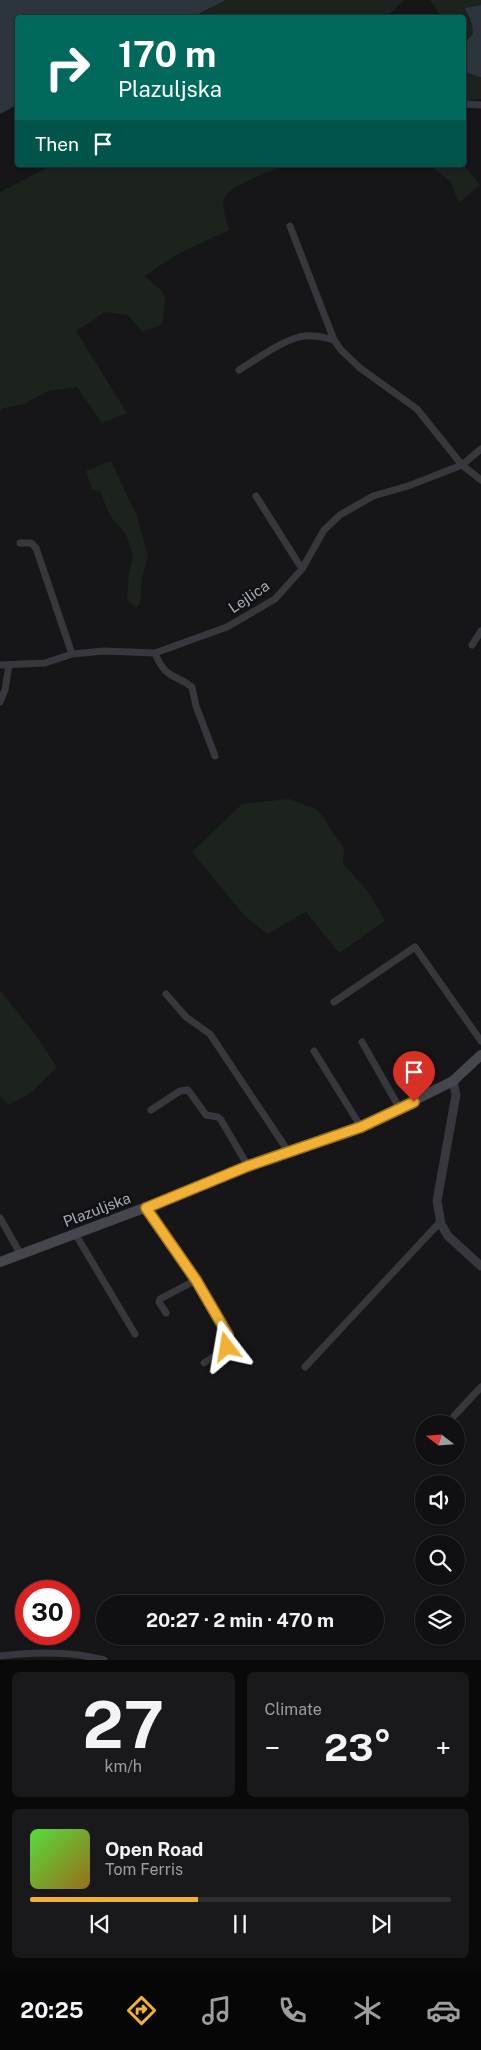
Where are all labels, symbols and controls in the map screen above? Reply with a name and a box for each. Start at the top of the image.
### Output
text: 170 m [118,34,216,75]
icon: right [35,35,100,100]
text: Plazuljska [118,76,222,102]
icon: arrive [89,130,117,158]
text: Then [35,133,79,155]
street label: Lejlica [225,577,272,616]
pin [393,1051,435,1102]
icon: arrive [400,1058,428,1086]
street label: Plazuljska [61,1189,133,1230]
position arrow [200,1320,252,1372]
north arrow [415,1415,465,1465]
map controls [415,1415,465,1645]
button: sound [415,1475,465,1525]
button: search [415,1535,465,1585]
speed limit sign: 30 [15,1580,80,1645]
button: layers [415,1595,465,1645]
text: 20:27 · 2 min · 470 m [146,1609,334,1631]
text: 27 [82,1686,164,1763]
text: Climate [265,1700,322,1719]
text: 23° [324,1725,391,1770]
text: − [265,1731,280,1764]
text: + [435,1731,451,1764]
text: km/h [104,1757,142,1776]
text: Open Road [105,1838,203,1860]
text: Tom Ferris [105,1860,183,1879]
icon: previous [86,1910,114,1938]
icon: pause [226,1910,254,1938]
icon: next [367,1910,395,1938]
icon: directions [124,1993,159,2028]
icon: music [199,1993,234,2028]
icon: phone [275,1993,310,2028]
icon: climate [350,1993,385,2028]
icon: car [426,1993,461,2028]
text: 20:25 [20,1997,84,2023]

